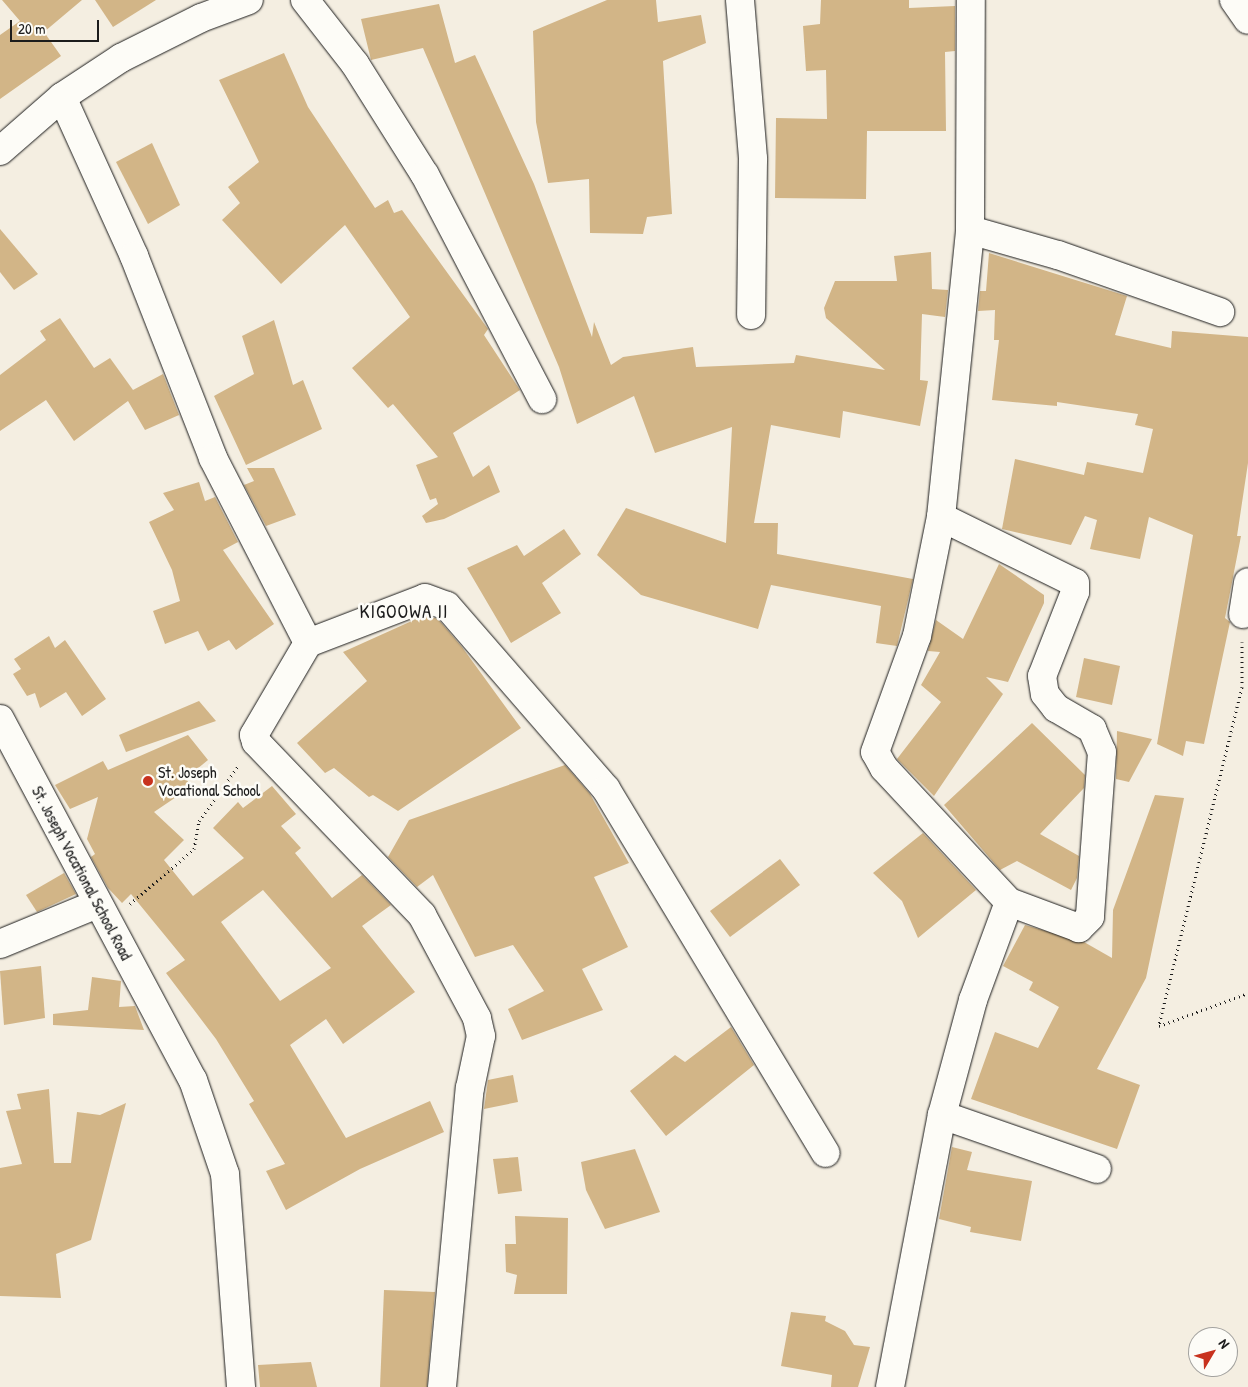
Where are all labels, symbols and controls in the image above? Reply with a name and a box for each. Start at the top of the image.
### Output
scale bar [12,10,101,42]
text: 20 m [18,18,45,39]
district label: KIGOOWA II [358,601,450,623]
place label: St. Joseph Vocational School [158,762,260,800]
marker: St. Joseph Vocational School [142,775,154,787]
street label: St. Joseph Vocational School Road [28,783,136,963]
north arrow [1188,1327,1238,1377]
text: N [1215,1335,1234,1352]

